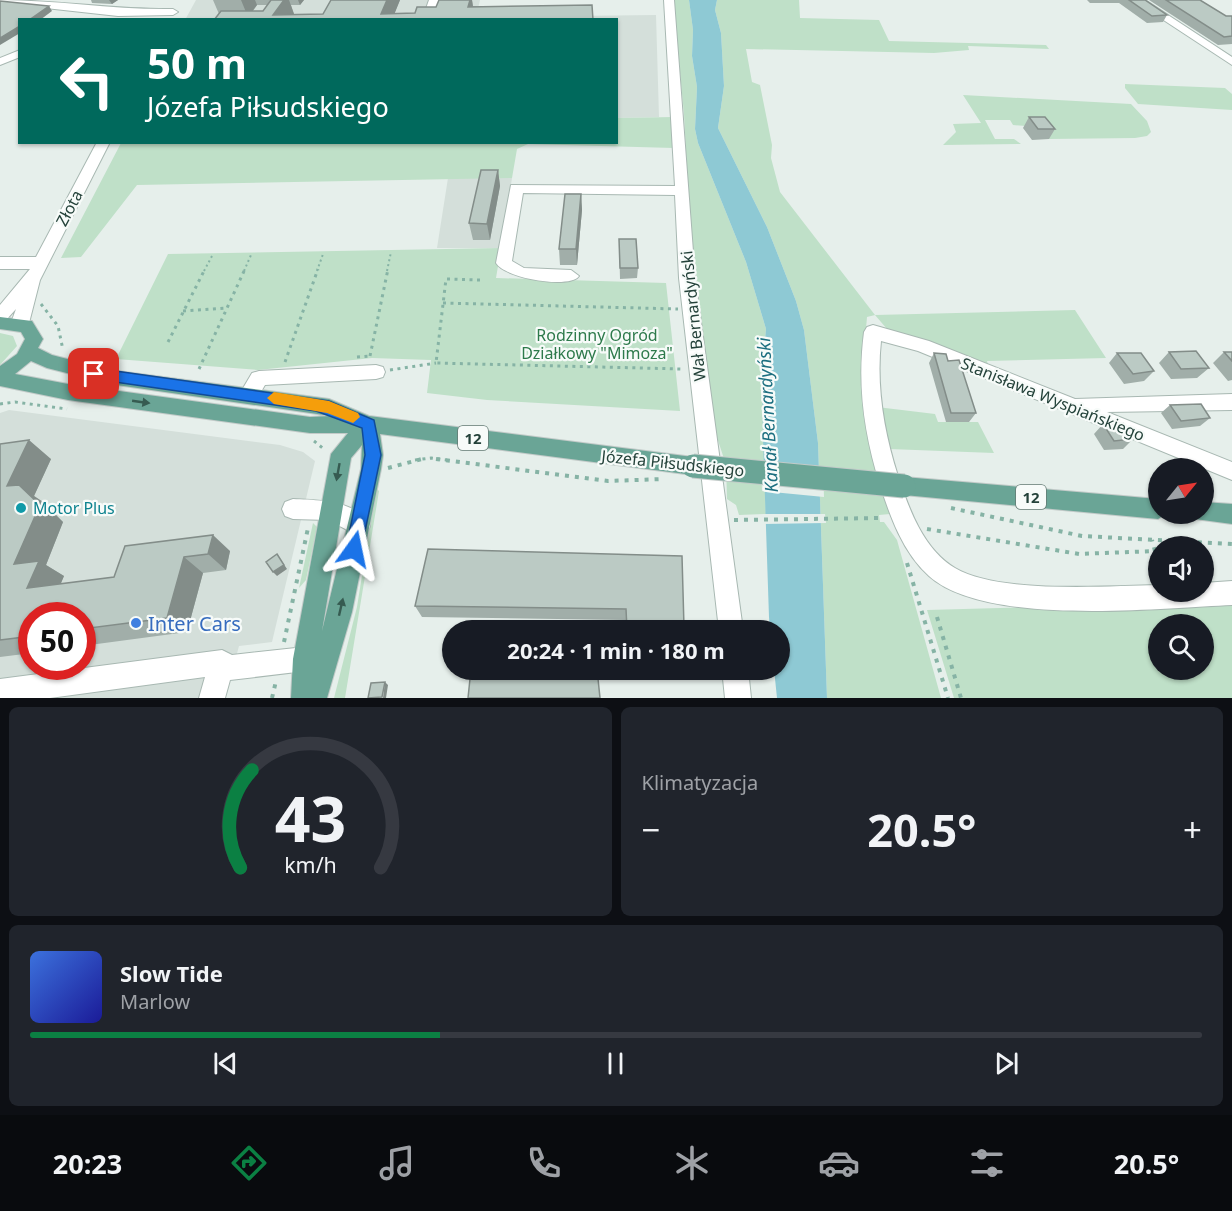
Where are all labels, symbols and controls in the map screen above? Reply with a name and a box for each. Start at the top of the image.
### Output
text: 50 m [147,34,247,91]
icon: left [48,42,126,120]
text: Józefa Piłsudskiego [147,88,389,125]
street label: Złota [50,186,88,230]
street label: Wał Bernardyński [675,250,711,382]
park label: Rodzinny Ogród Działkowy "Mimoza" [521,324,673,364]
water label: Kanał Bernardyński [751,336,783,493]
pin [68,348,119,399]
street label: Stanisława Wyspiańskiego [958,352,1148,446]
icon: arrive [77,357,110,390]
one-way arrow [131,398,150,407]
road number: 12 [458,426,488,450]
street label: Józefa Piłsudskiego [599,444,745,481]
north arrow [1148,458,1214,524]
map controls [1148,458,1214,680]
one-way arrow [333,462,342,481]
road number: 12 [1016,485,1046,509]
place label: Motor Plus [33,497,115,519]
marker: Motor Plus [14,501,28,515]
position arrow [322,517,386,581]
button: sound [1148,536,1214,602]
one-way arrow [337,598,346,617]
speed limit sign: 50 [18,602,96,680]
place label: Inter Cars [148,610,241,637]
button: search [1148,614,1214,680]
marker: Inter Cars [129,616,143,630]
text: 20:24 · 1 min · 180 m [507,635,725,665]
text: Klimatyzacja [642,769,758,796]
text: 43 [275,775,346,860]
text: 20.5° [867,799,976,860]
text: − [642,807,660,852]
text: + [1183,807,1202,852]
text: km/h [284,851,337,880]
text: Slow Tide [120,958,223,988]
text: Marlow [120,988,190,1015]
icon: previous [209,1047,242,1080]
icon: pause [599,1047,632,1080]
icon: next [990,1047,1023,1080]
icon: directions [228,1142,270,1184]
icon: music [376,1142,418,1184]
icon: phone [523,1142,565,1184]
icon: climate [671,1142,713,1184]
icon: car [818,1142,860,1184]
icon: filters [966,1142,1008,1184]
text: 20:23 [53,1145,122,1182]
text: 20.5° [1114,1145,1179,1182]

